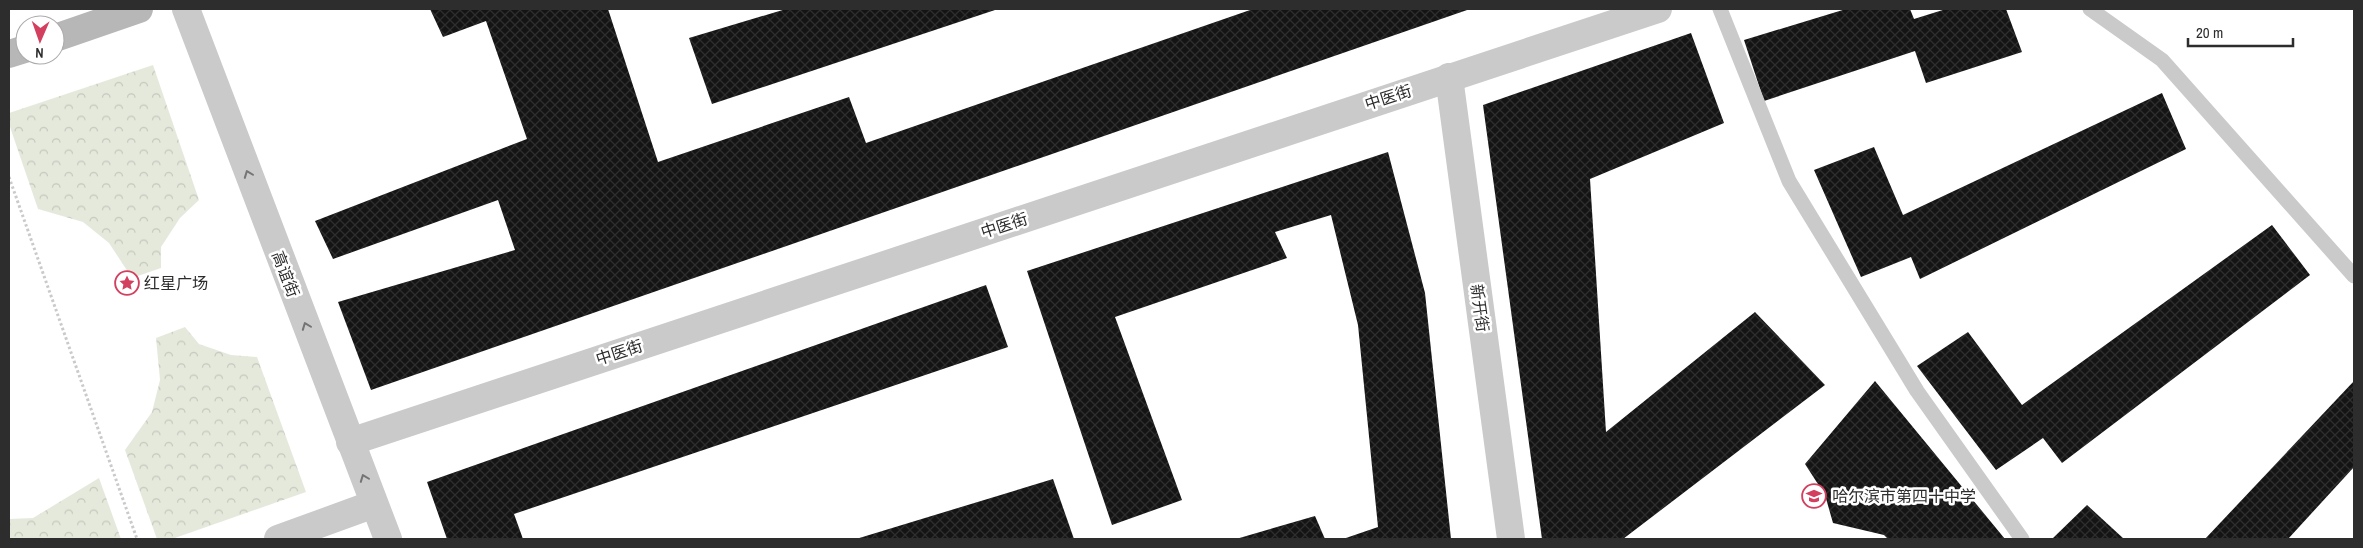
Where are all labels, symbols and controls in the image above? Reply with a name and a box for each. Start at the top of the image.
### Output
north arrow [15,15,65,65]
scale bar [2188,15,2293,47]
text: 20 m [2196,22,2223,43]
text: N [35,44,44,62]
street label: 中医街 [1362,79,1414,115]
one-way arrow [244,170,254,178]
street label: 中医街 [978,207,1030,243]
street label: 高谊街 [267,248,305,300]
place icon: 红星广场 [114,270,140,296]
place label: 红星广场 [144,272,208,294]
street label: 新开街 [1466,283,1494,333]
one-way arrow [302,322,312,330]
street label: 中医街 [593,334,645,370]
one-way arrow [359,474,369,482]
school or university icon: 哈尔滨市第四十中学 [1801,483,1827,509]
place label: 哈尔滨市第四十中学 [1832,485,1976,507]

